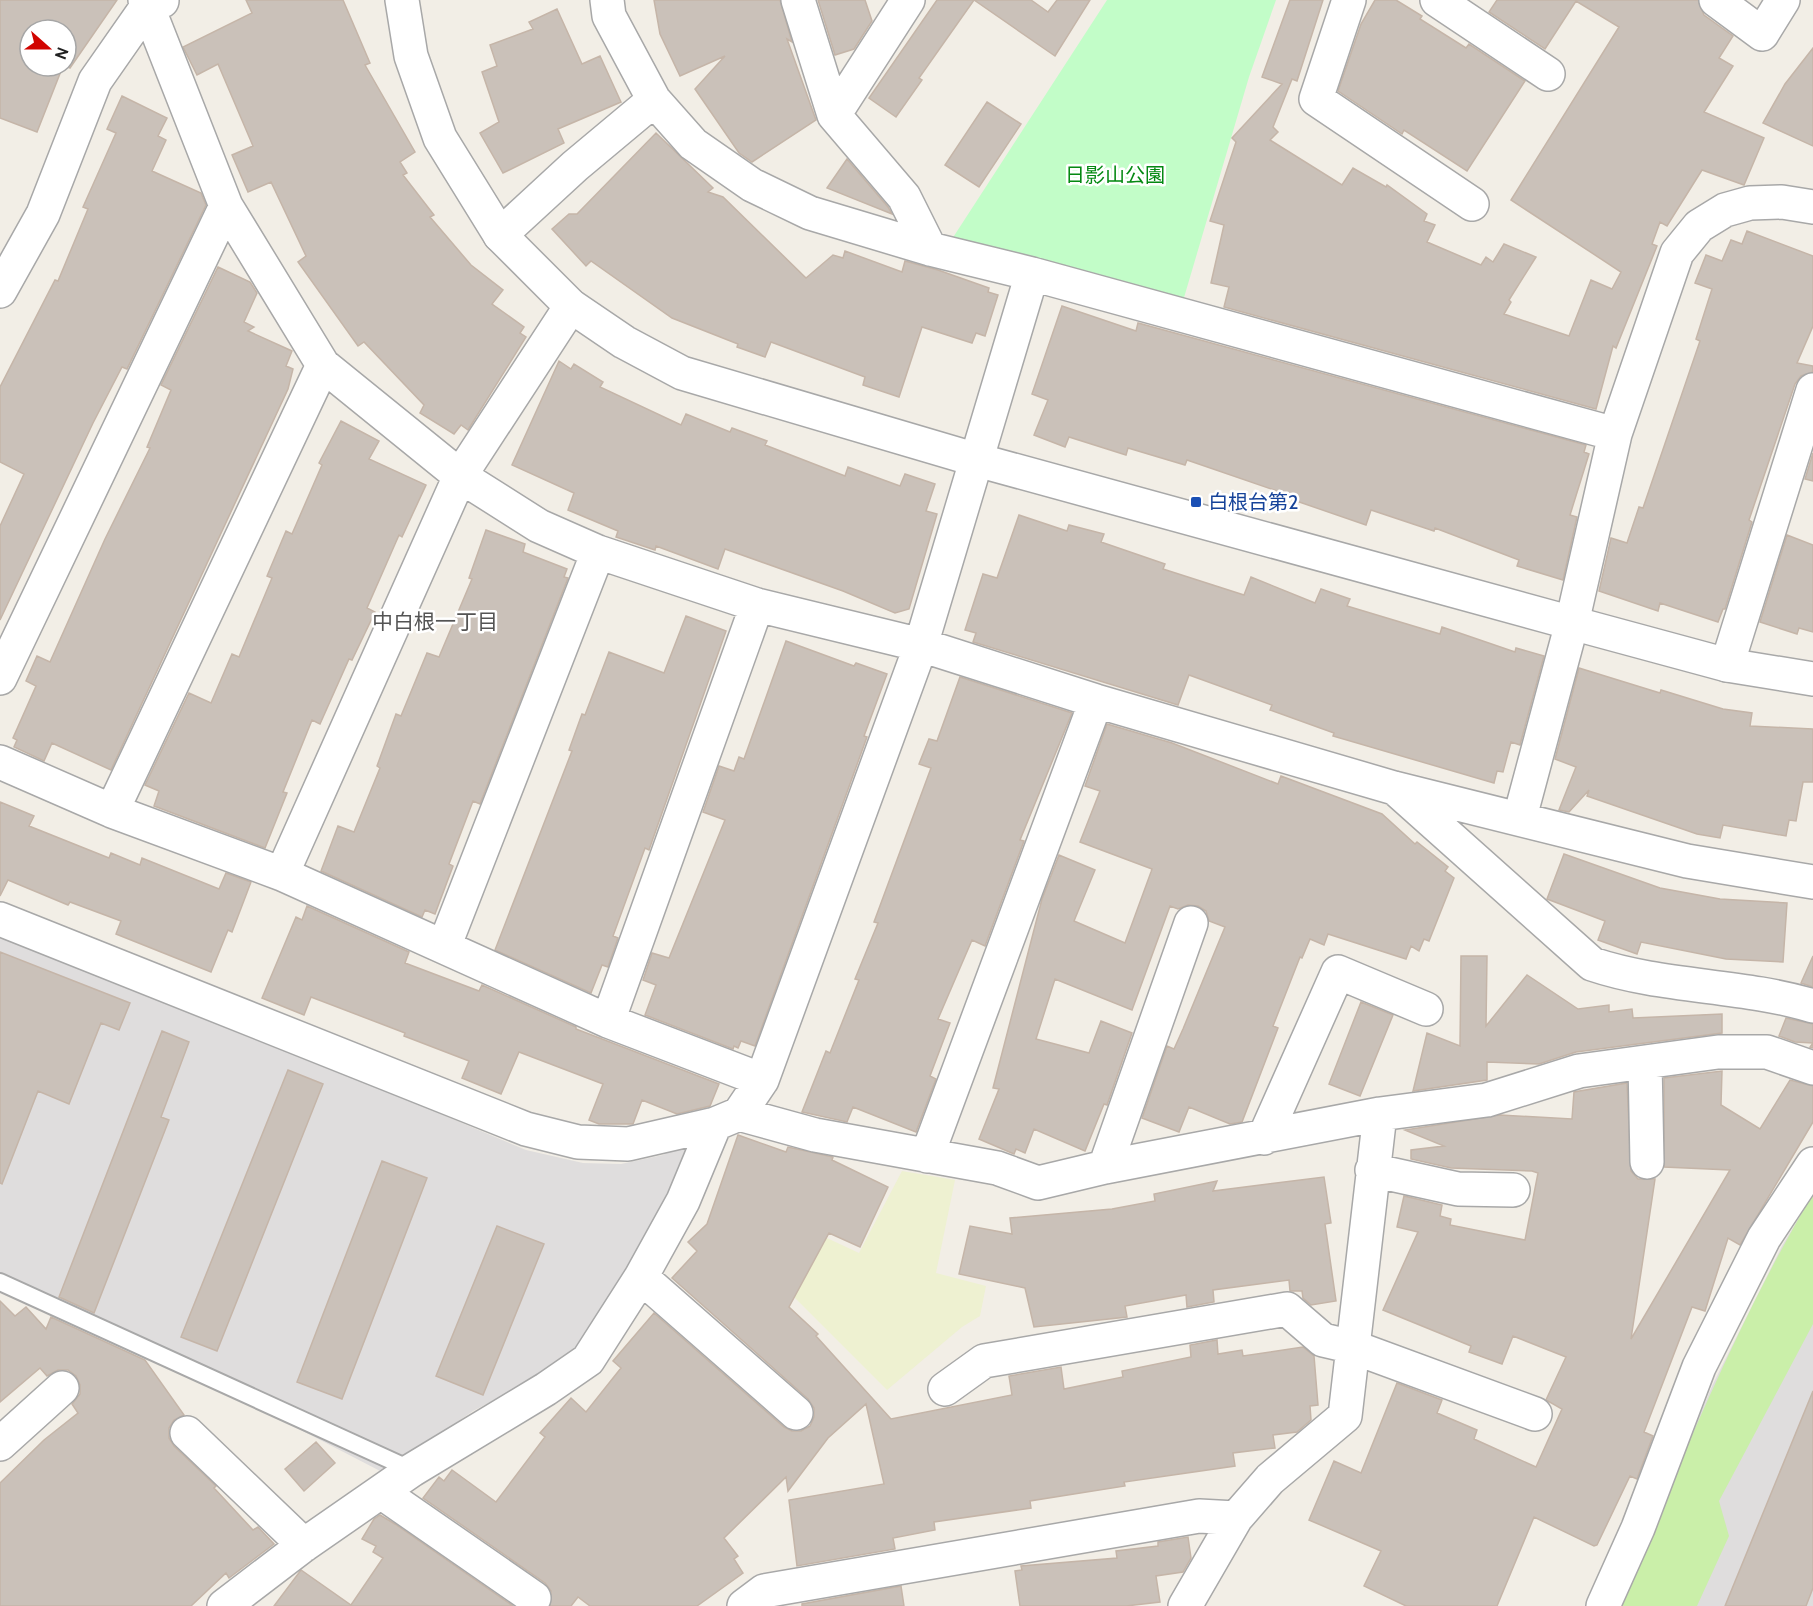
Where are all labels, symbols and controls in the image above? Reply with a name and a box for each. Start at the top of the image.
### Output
north arrow [18,18,78,78]
text: N [51,45,72,62]
park label: 日影山公園 [1065,163,1165,187]
place label: 白根台第2 [1208,490,1298,514]
marker: 白根台第2 [1189,495,1203,509]
district label: 中白根一丁目 [372,609,498,634]

